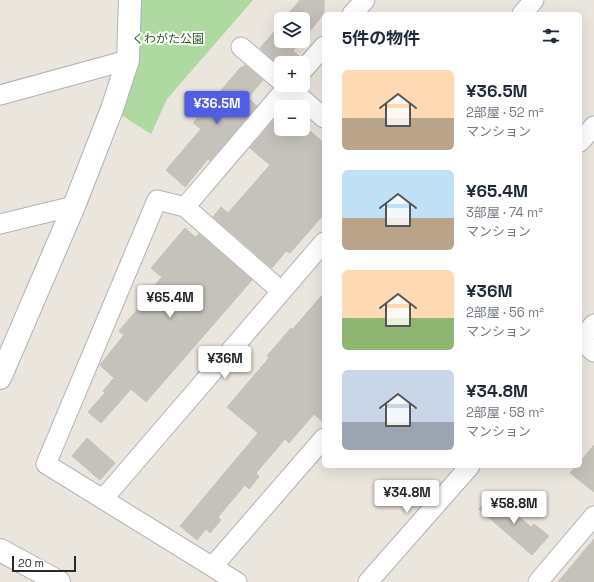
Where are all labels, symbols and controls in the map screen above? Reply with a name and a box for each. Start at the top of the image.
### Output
map controls [274,12,310,136]
button: layers [274,12,310,48]
icon: filters [540,25,562,47]
text: 5件の物件 [342,27,420,49]
park label: くわがた公園 [132,31,204,47]
button: + [274,56,310,92]
text: ¥36.5M [466,80,528,102]
icon: home [374,86,422,134]
pin: ¥36.5M [184,91,250,125]
text: ¥36.5M [193,95,241,112]
button: − [274,100,310,136]
text: 2部屋 · 52 m² [466,104,544,121]
text: マンション [466,123,531,140]
text: ¥65.4M [466,180,528,202]
icon: home [374,186,422,234]
text: 3部屋 · 74 m² [466,204,543,221]
text: マンション [466,223,531,240]
text: ¥36M [466,280,512,302]
pin: ¥65.4M [137,285,203,319]
icon: home [374,286,422,334]
text: ¥65.4M [146,289,194,306]
text: 2部屋 · 56 m² [466,304,544,321]
text: マンション [466,323,531,340]
pin: ¥36M [201,346,249,380]
text: ¥36M [207,350,243,367]
text: ¥34.8M [466,380,528,402]
icon: home [374,386,422,434]
text: 2部屋 · 58 m² [466,404,544,421]
text: マンション [466,423,531,440]
pin: ¥34.8M [374,480,440,514]
text: ¥34.8M [383,484,431,501]
pin: ¥58.8M [481,491,547,525]
text: ¥58.8M [491,495,537,512]
scale bar [12,554,76,573]
text: 20 m [18,556,44,570]

